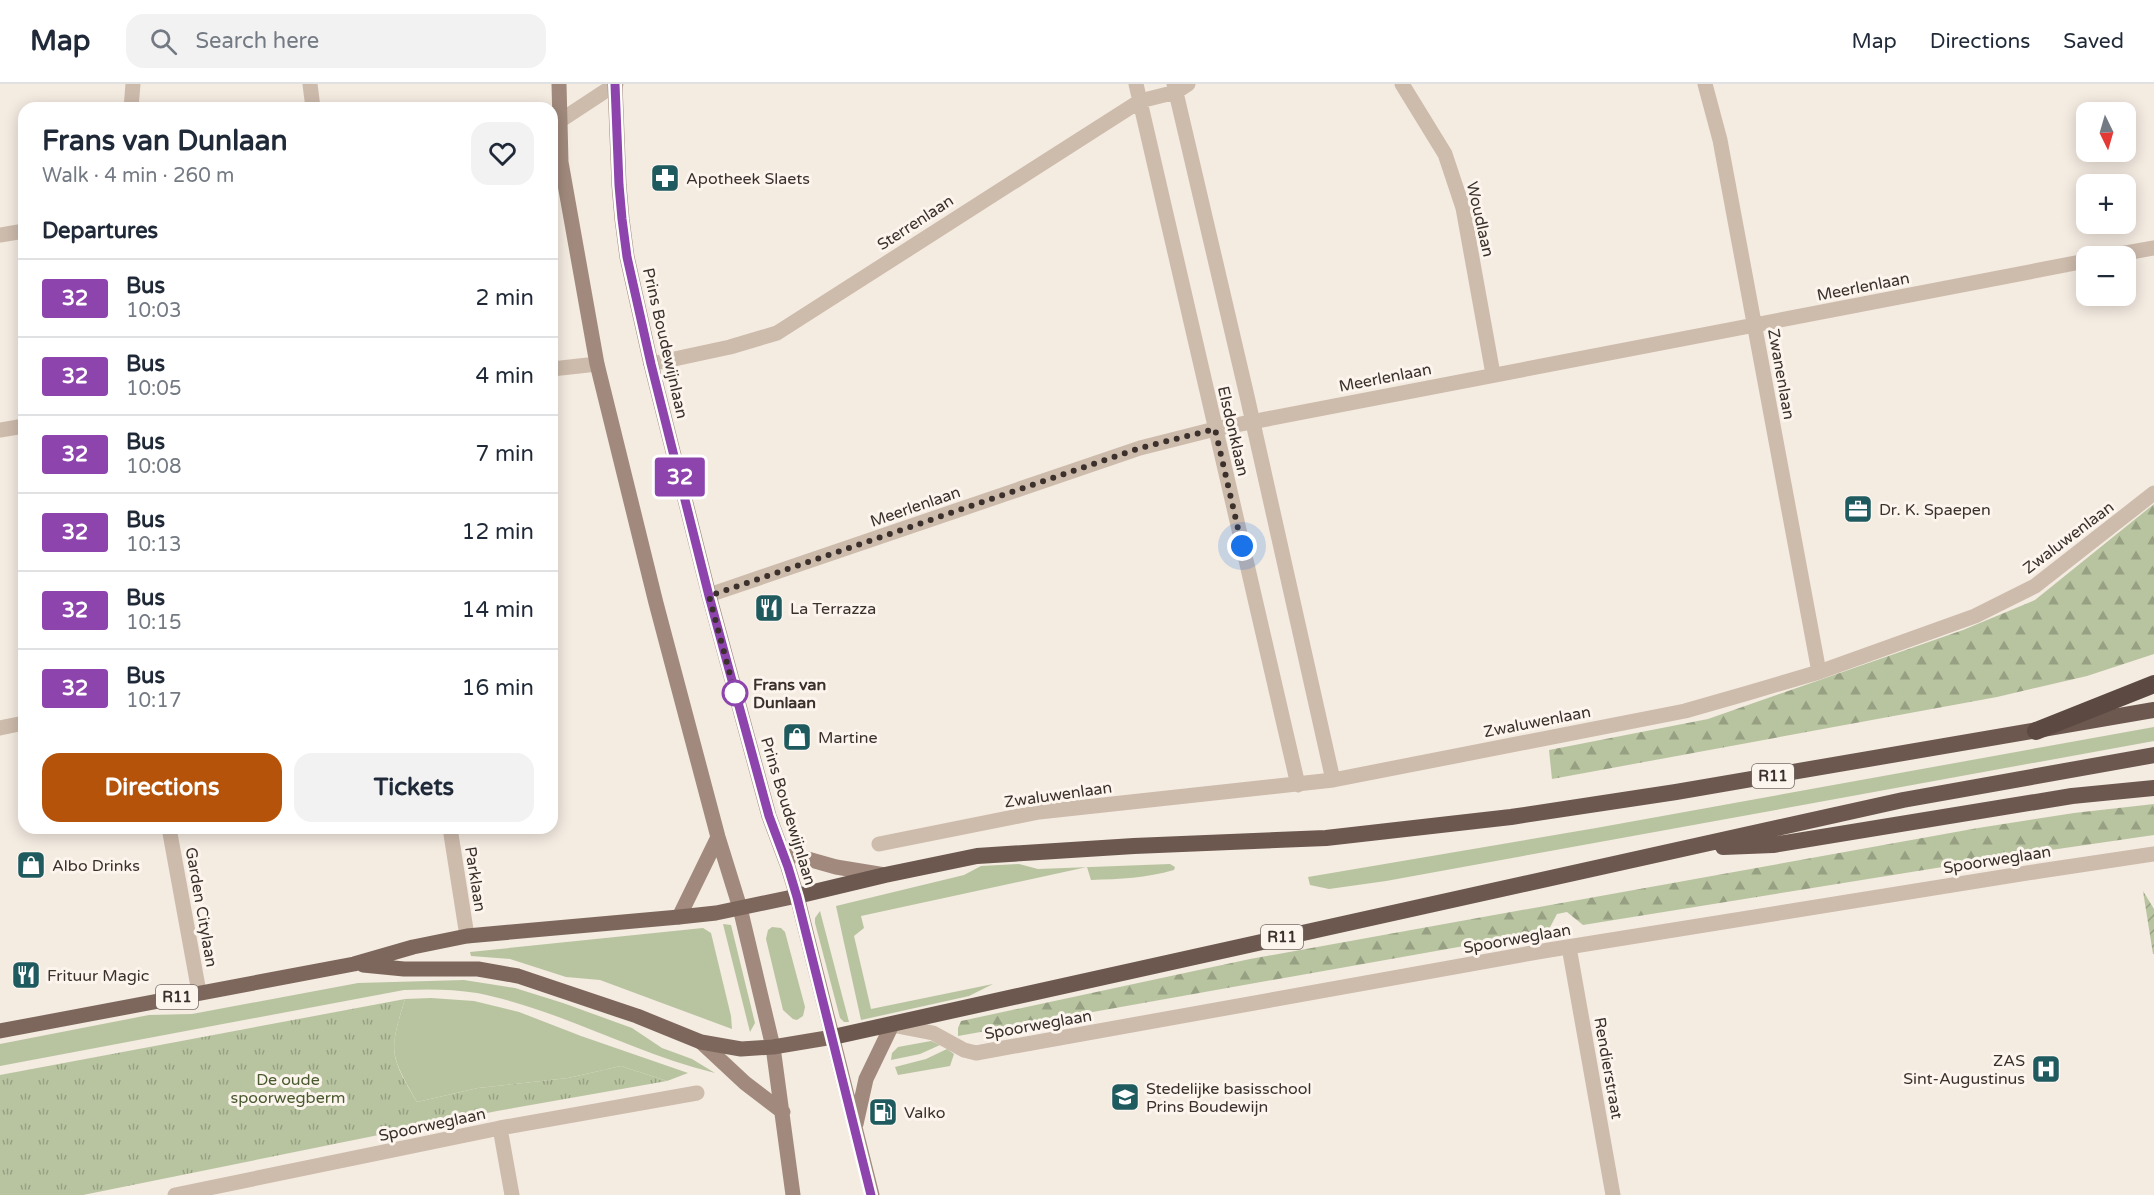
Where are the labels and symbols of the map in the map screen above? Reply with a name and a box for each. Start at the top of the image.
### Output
north arrow [2076,102,2136,162]
pharmacy icon: Apotheek Slaets [649,162,681,194]
place label: Apotheek Slaets [686,169,810,189]
street label: Woudlaan [1462,180,1498,259]
street label: Sterrenlaan [874,191,958,255]
street label: Prins Boudewijnlaan [638,266,692,421]
street label: Meerlenlaan [1815,268,1911,306]
street label: Zwanenlaan [1763,327,1799,421]
street label: Meerlenlaan [1337,359,1433,397]
street label: Elsdonklaan [1213,384,1253,478]
line badge: 32 [653,458,707,496]
street label: Meerlenlaan [868,482,963,532]
office icon: Dr. K. Spaepen [1842,493,1874,525]
street label: Zwaluwenlaan [2019,497,2118,578]
place label: Dr. K. Spaepen [1879,500,1991,520]
your location [1227,531,1257,561]
restaurant icon: La Terrazza [753,592,785,624]
place label: La Terrazza [790,599,876,619]
place label: Frans van Dunlaan [753,675,826,713]
marker: Frans van Dunlaan [722,680,748,706]
street label: Zwaluwenlaan [1482,702,1592,742]
shop icon: Martine [781,721,813,753]
place label: Martine [818,728,877,748]
street label: Prins Boudewijnlaan [756,735,820,888]
road number: R11 [1752,764,1794,788]
street label: Zwaluwenlaan [1003,778,1113,812]
street label: Spoorweglaan [1942,842,2052,878]
street label: Parklaan [460,845,490,913]
street label: Garden Citylaan [181,846,221,969]
shop icon: Albo Drinks [15,849,47,881]
place label: Albo Drinks [52,856,140,876]
street label: Spoorweglaan [1462,920,1573,958]
road number: R11 [1261,925,1303,949]
restaurant icon: Frituur Magic [10,959,42,991]
place label: Frituur Magic [47,966,149,986]
road number: R11 [156,985,198,1009]
street label: Spoorweglaan [983,1006,1094,1044]
street label: Rendierstraat [1589,1016,1627,1121]
place label: ZAS Sint-Augustinus [1903,1051,2025,1089]
hospital icon: ZAS Sint-Augustinus [2030,1053,2062,1085]
park label: De oude spoorwegberm [230,1070,346,1108]
place label: Stedelijke basisschool Prins Boudewijn [1146,1079,1311,1117]
school or university icon: Stedelijke basisschool Prins Boudewijn [1109,1081,1141,1113]
fuel station icon: Valko [867,1096,899,1128]
place label: Valko [904,1103,946,1123]
street label: Spoorweglaan [377,1104,488,1146]

